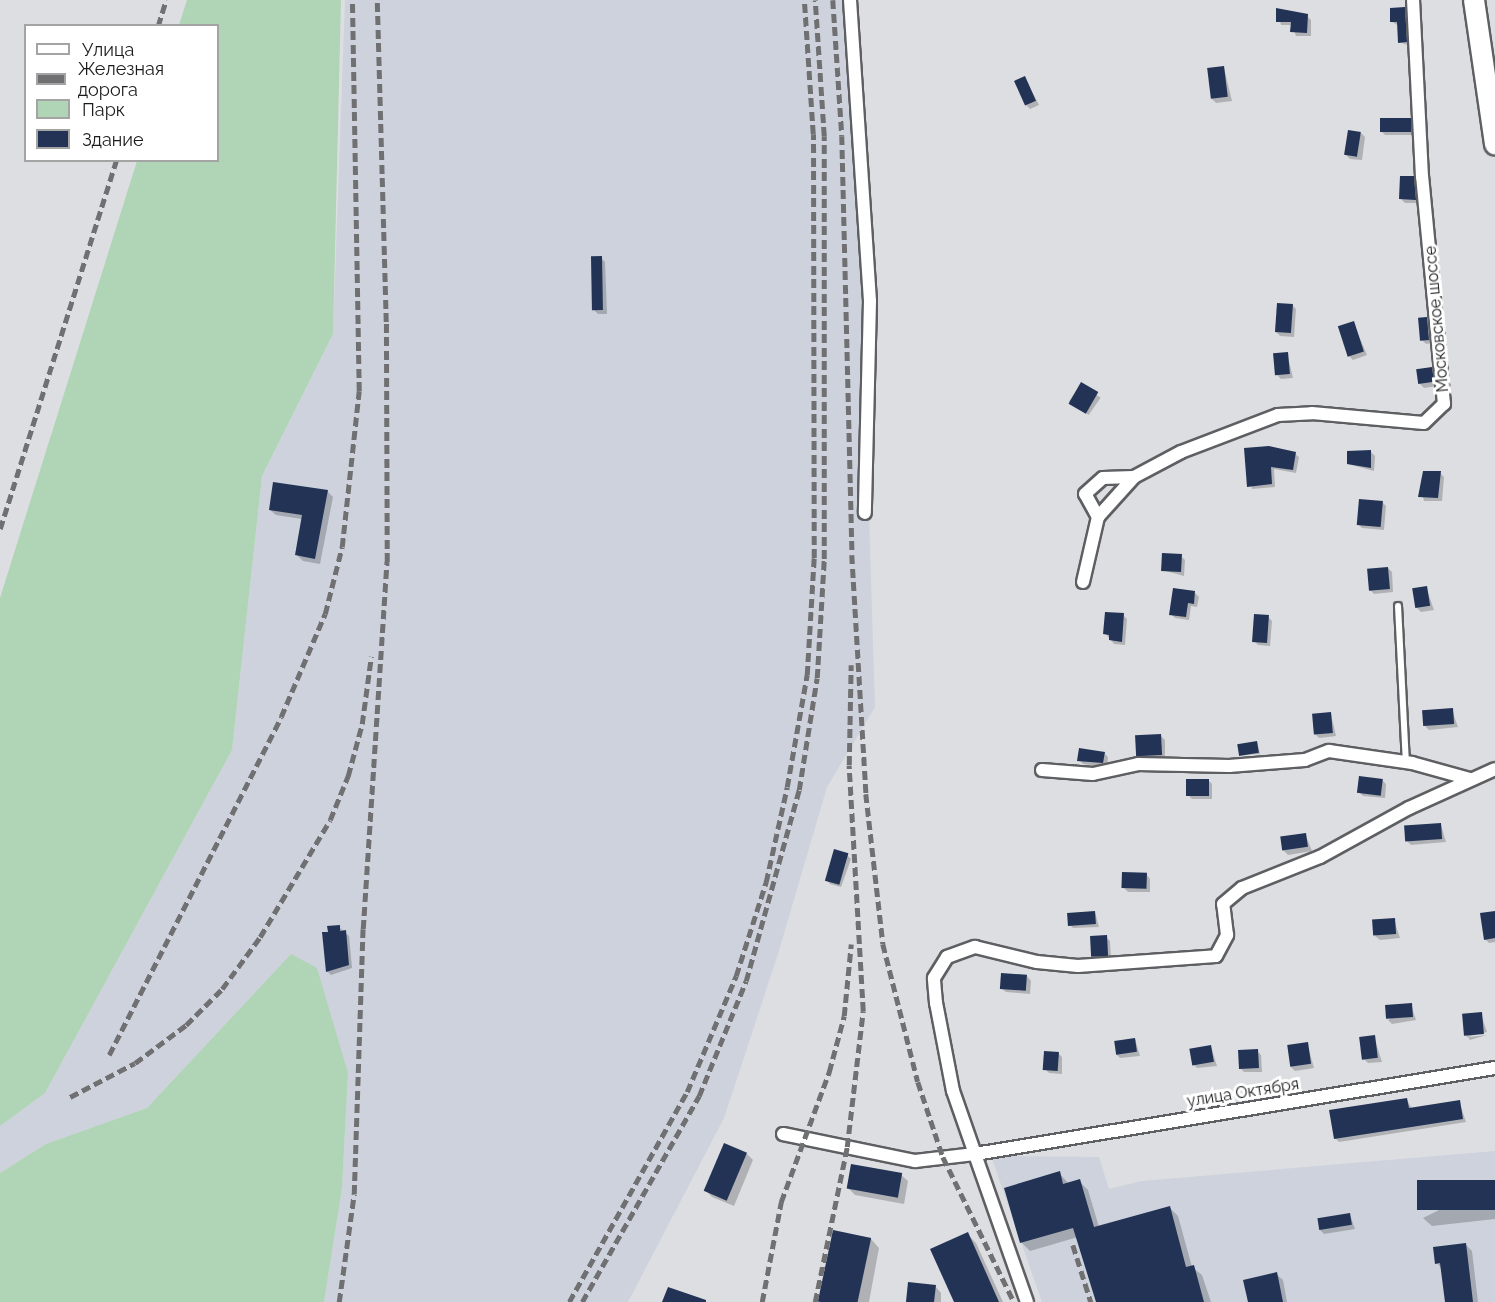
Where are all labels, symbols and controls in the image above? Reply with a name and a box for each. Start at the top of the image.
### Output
legend [24,24,219,162]
text: Улица [82,39,134,60]
text: Железная дорога [78,58,164,100]
text: Парк [82,99,125,120]
text: Здание [82,129,144,150]
street label: Московское шоссе [1421,245,1453,393]
street label: улица Октября [1186,1075,1300,1111]

